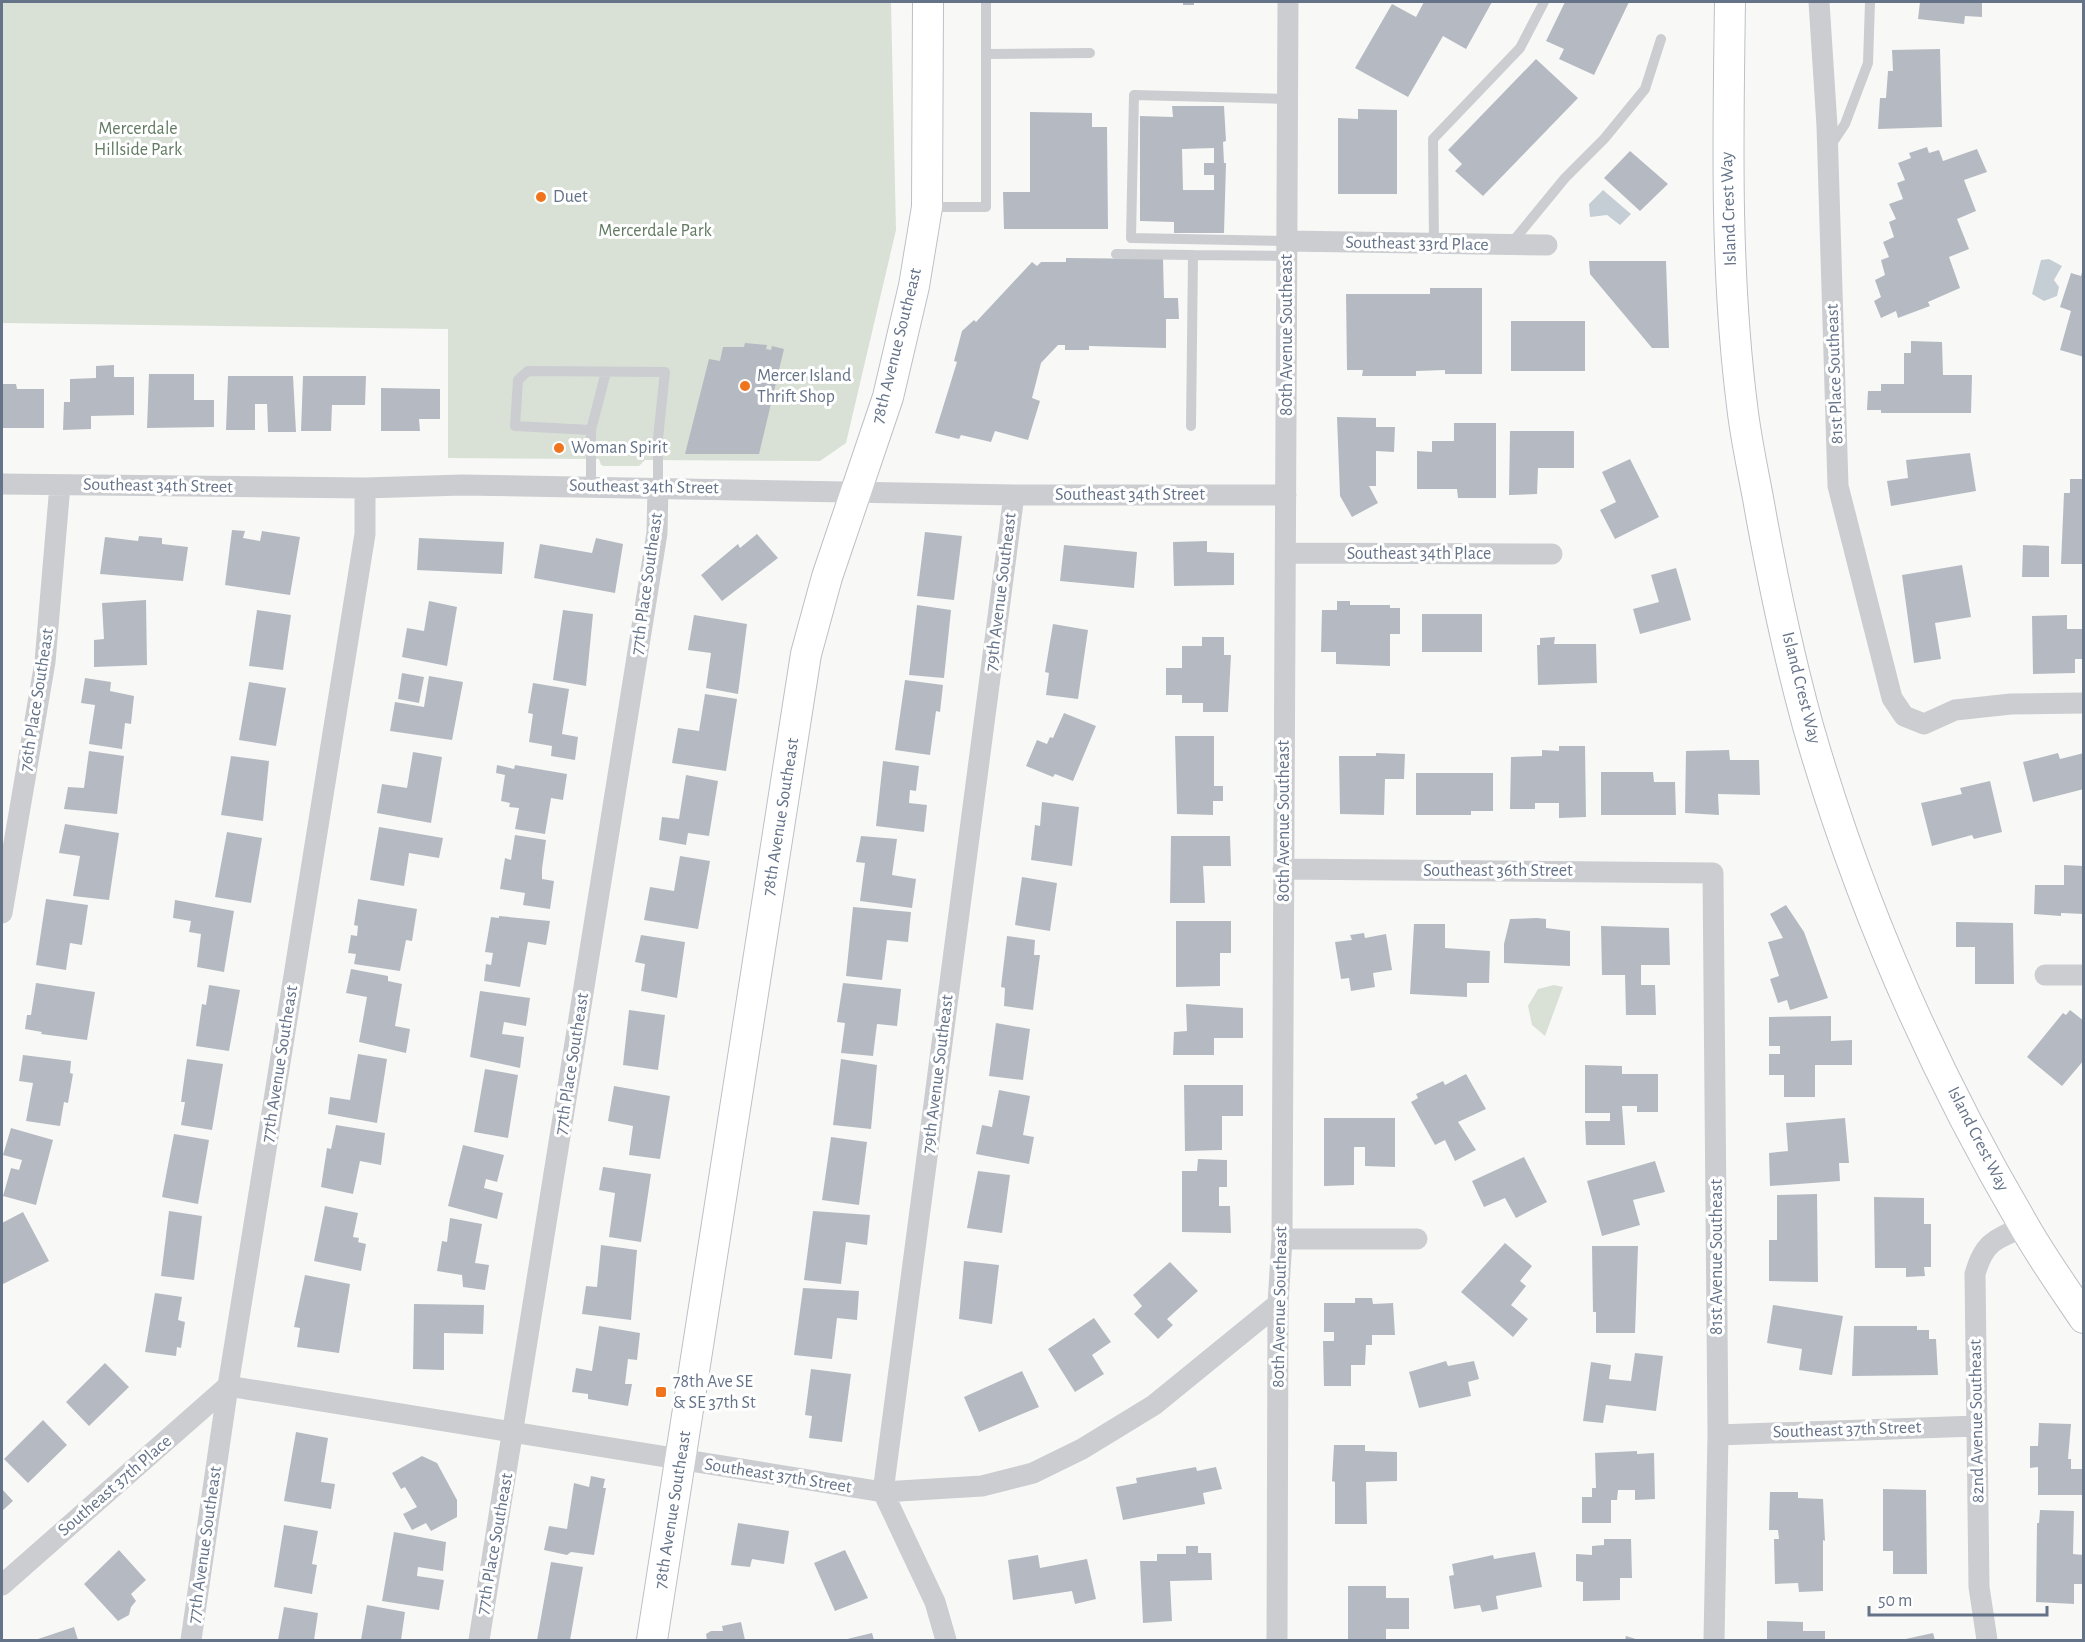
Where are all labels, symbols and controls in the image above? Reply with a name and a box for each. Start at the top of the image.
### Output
park label: Mercerdale Hillside Park [94,120,183,159]
street label: Island Crest Way [1718,151,1740,267]
place label: Duet [553,188,588,206]
marker: Duet [534,190,548,204]
park label: Mercerdale Park [598,222,712,240]
street label: Southeast 33rd Place [1345,234,1489,254]
street label: 80th Avenue Southeast [1278,254,1296,416]
street label: 78th Avenue Southeast [869,266,925,426]
street label: 81st Place Southeast [1824,303,1846,445]
place label: Mercer Island Thrift Shop [757,367,851,406]
marker: Mercer Island Thrift Shop [738,379,752,393]
place label: Woman Spirit [571,439,668,457]
marker: Woman Spirit [552,441,566,455]
street label: Southeast 34th Street [83,476,233,496]
street label: Southeast 34th Street [569,477,719,497]
street label: Southeast 34th Street [1055,486,1205,504]
street label: 77th Place Southeast [628,511,666,656]
street label: 79th Avenue Southeast [982,511,1020,672]
street label: Southeast 34th Place [1347,545,1491,563]
street label: 76th Place Southeast [17,627,57,773]
street label: Island Crest Way [1778,630,1824,746]
street label: 78th Avenue Southeast [760,736,802,897]
street label: 80th Avenue Southeast [1275,740,1293,902]
street label: Southeast 36th Street [1423,862,1573,880]
street label: 77th Avenue Southeast [259,984,301,1144]
street label: 77th Place Southeast [552,991,592,1136]
street label: 79th Avenue Southeast [919,993,957,1154]
street label: Island Crest Way [1944,1084,2012,1194]
street label: 81st Avenue Southeast [1708,1179,1726,1335]
street label: 80th Avenue Southeast [1270,1226,1290,1388]
street label: 82nd Avenue Southeast [1967,1339,1987,1503]
place label: 78th Ave SE & SE 37th St [673,1373,756,1412]
marker: 78th Ave SE & SE 37th St [654,1385,668,1399]
street label: Southeast 37th Street [1772,1418,1922,1442]
street label: 78th Avenue Southeast [652,1429,694,1590]
street label: Southeast 37th Place [55,1432,175,1540]
street label: Southeast 37th Street [703,1455,853,1497]
street label: 77th Avenue Southeast [185,1465,225,1625]
street label: 77th Place Southeast [474,1471,516,1616]
scale bar [1869,1579,2048,1617]
text: 50 m [1878,1592,1912,1610]

